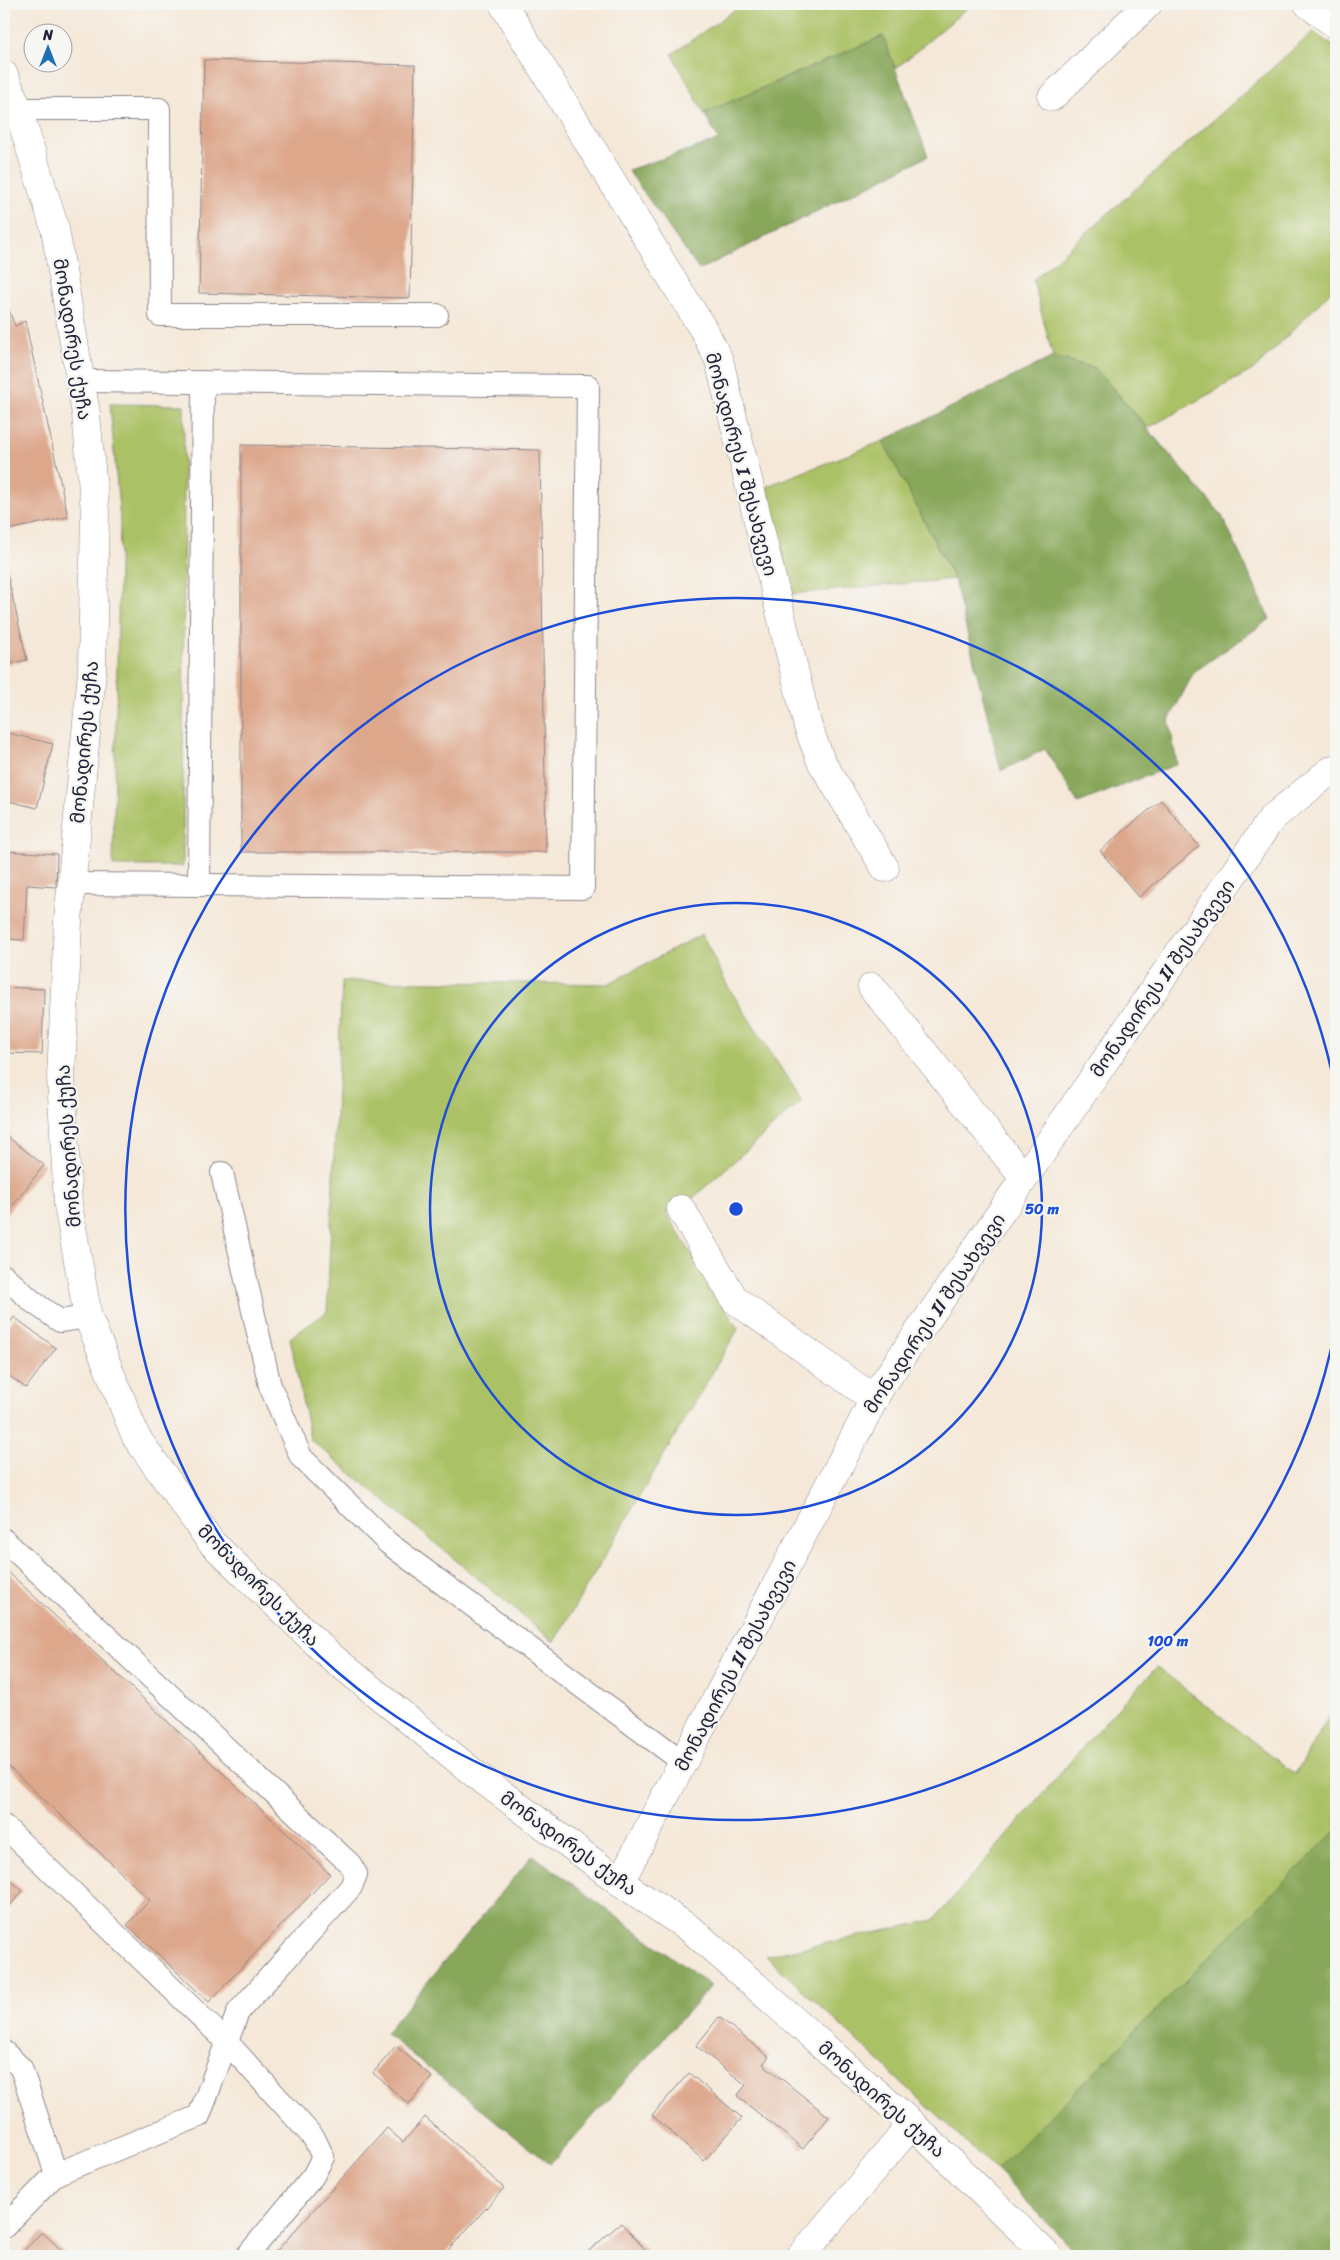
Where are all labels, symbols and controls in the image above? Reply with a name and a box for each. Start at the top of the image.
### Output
north arrow [22,22,72,72]
text: N [42,23,53,48]
street label: მონადირეს ქუჩა [43,256,102,422]
street label: მონადირეს I შესახვევი [696,348,787,580]
street label: მონადირეს ქუჩა [61,659,108,825]
street label: მონადირეს II შესახვევი [1081,872,1244,1085]
street label: მონადირეს ქუჩა [46,1063,91,1229]
text: 50 m [1025,1196,1060,1222]
centre of rings [727,1200,745,1218]
street label: მონადირეს II შესახვევი [855,1206,1014,1421]
street label: მონადირეს ქუჩა [189,1516,328,1655]
street label: მონადირეს II შესახვევი [665,1553,806,1777]
text: 100 m [1148,1628,1189,1654]
street label: მონადირეს ქუჩა [493,1782,644,1905]
street label: მონადირეს ქუჩა [810,2033,953,2166]

